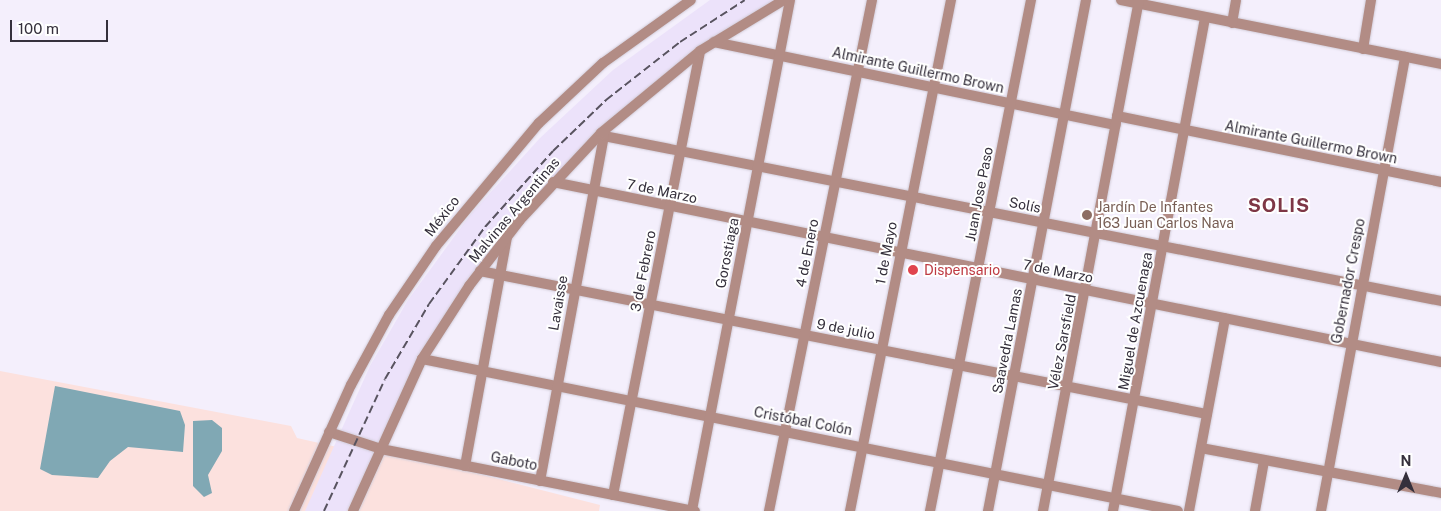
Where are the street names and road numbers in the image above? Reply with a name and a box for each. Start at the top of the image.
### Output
street label: Almirante Guillermo Brown [830,44,1006,96]
street label: Almirante Guillermo Brown [1223,117,1399,167]
street label: Juan Jose Paso [962,145,996,243]
street label: Malvinas Argentinas [465,154,563,266]
street label: 7 de Marzo [625,175,699,207]
street label: México [421,192,463,240]
street label: Solís [1008,194,1042,216]
street label: Gorostiaga [712,216,742,290]
street label: 4 de Enero [792,217,822,289]
street label: Gobernador Crespo [1328,217,1368,345]
street label: 1 de Mayo [872,220,900,286]
street label: 3 de Febrero [627,229,659,313]
street label: Miguel de Azcuenaga [1115,251,1155,391]
street label: 7 de Marzo [1021,256,1095,286]
street label: Lavaisse [545,274,571,332]
street label: Saavedra Lamas [989,287,1025,395]
street label: Vélez Sarsfield [1044,293,1080,391]
street label: 9 de julio [815,315,877,343]
street label: Cristóbal Colón [752,403,854,439]
street label: Gaboto [489,448,539,474]

